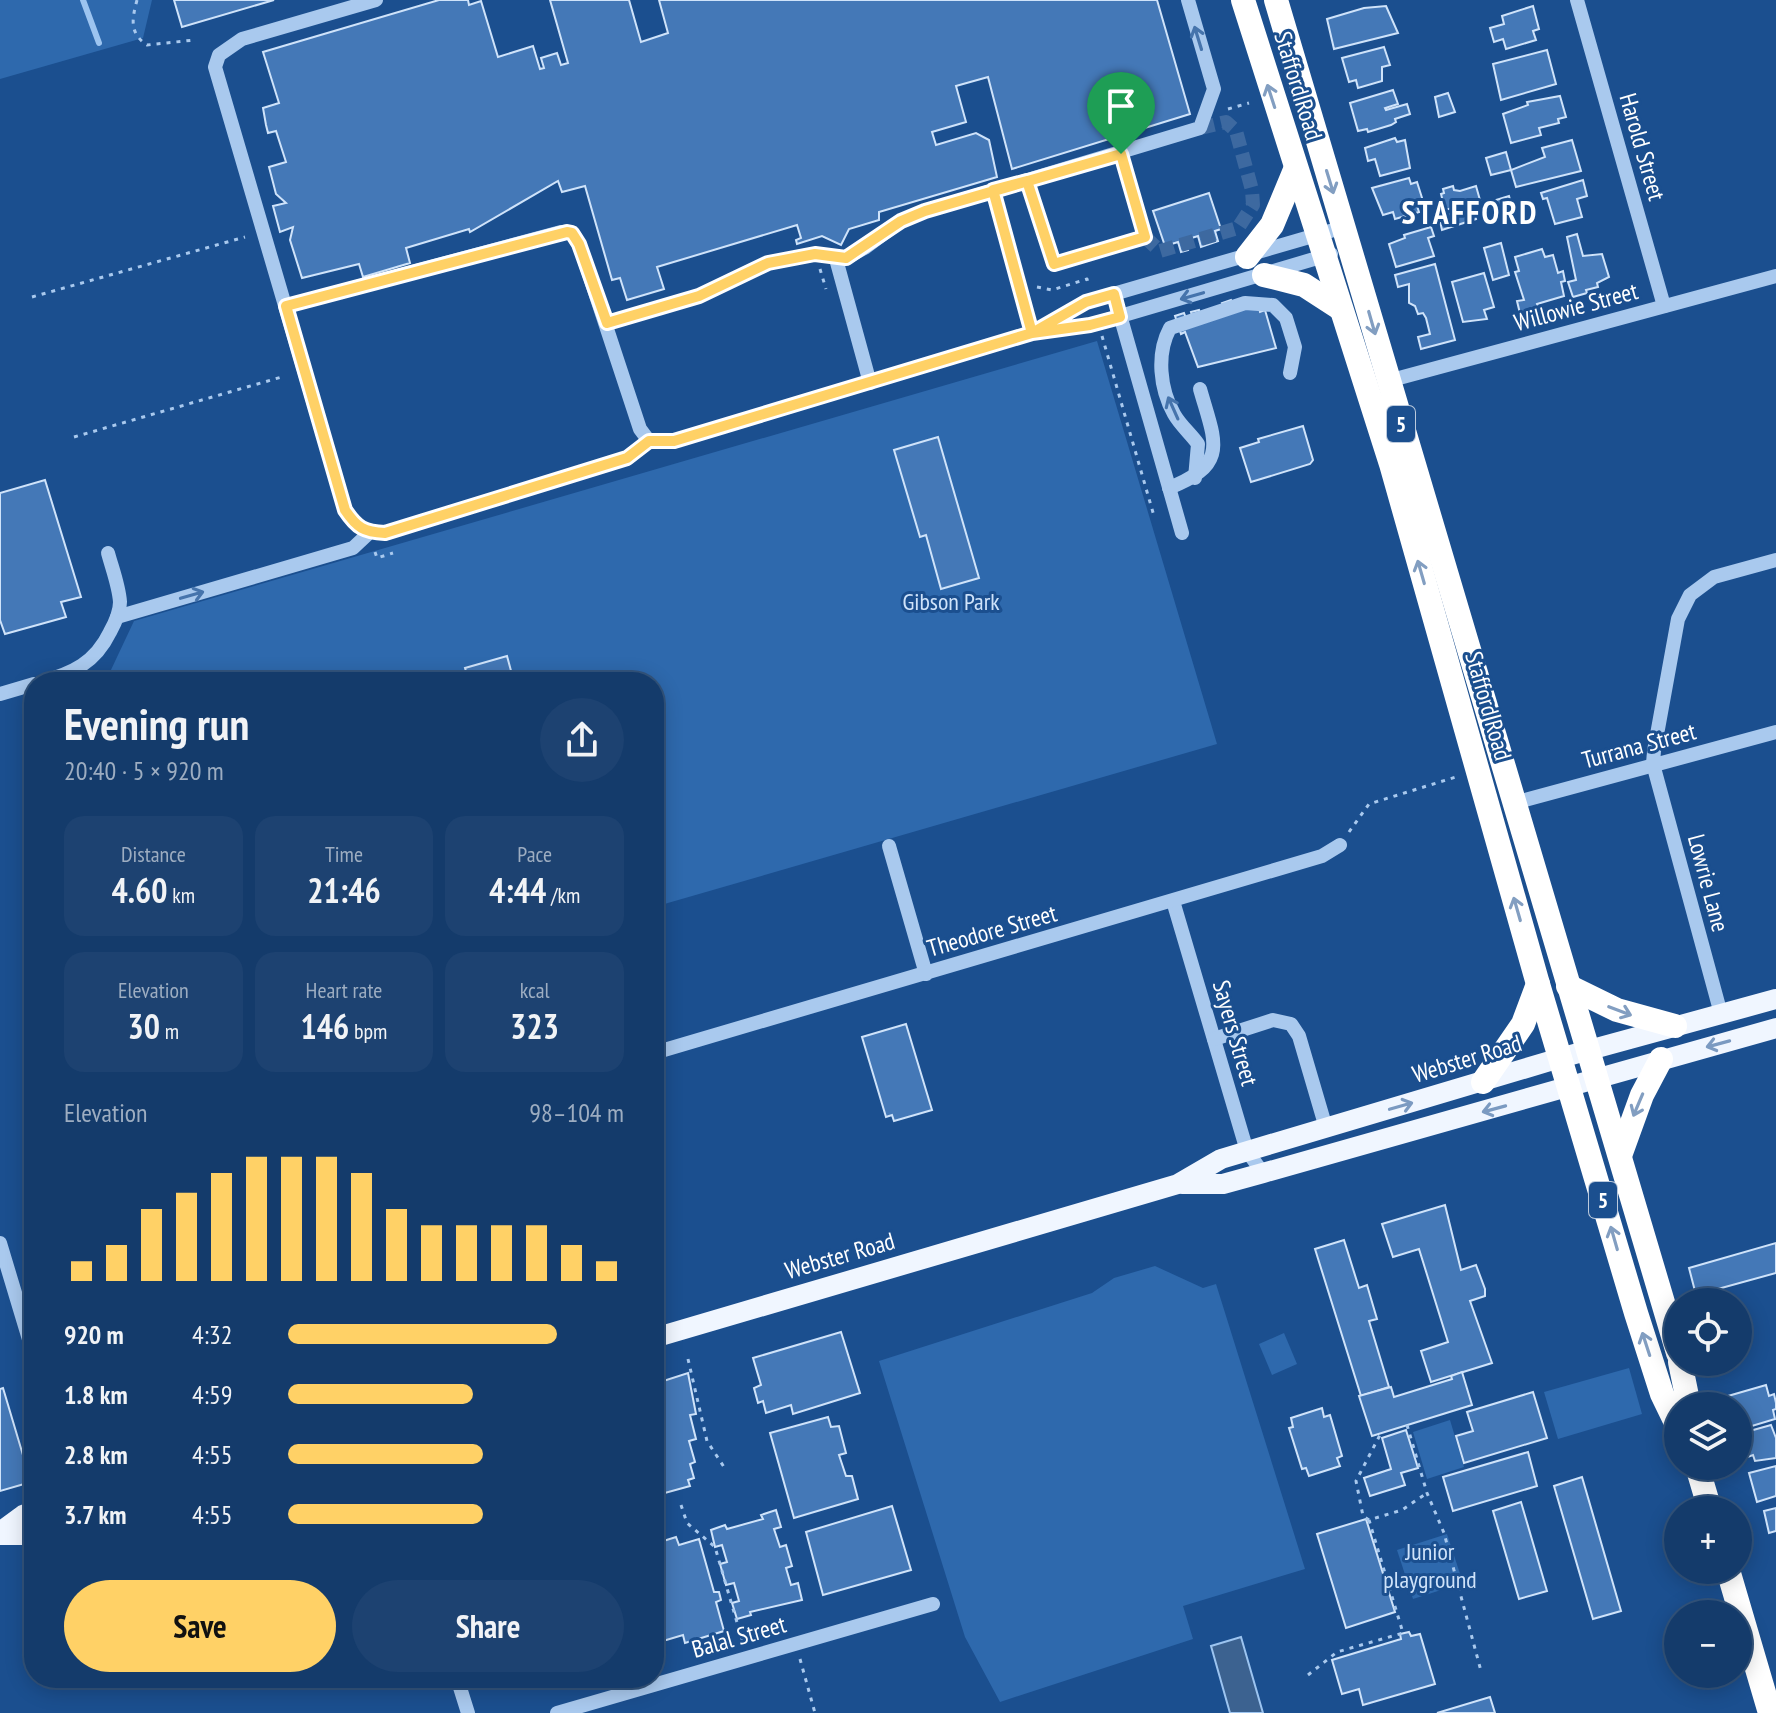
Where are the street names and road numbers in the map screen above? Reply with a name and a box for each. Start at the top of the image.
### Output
street label: Stafford Road [1267,28,1330,144]
street label: Harold Street [1612,90,1673,204]
street label: Willowie Street [1511,275,1641,338]
road number: 5 [1387,406,1415,442]
street label: Stafford Road [1458,648,1519,764]
street label: Turrana Street [1578,715,1700,776]
street label: Lowrie Lane [1681,831,1736,935]
street label: Theodore Street [923,897,1061,964]
street label: Sayers Street [1206,977,1265,1090]
street label: Webster Road [1408,1027,1525,1090]
road number: 5 [1589,1182,1617,1218]
street label: Webster Road [781,1225,898,1286]
street label: Balal Street [688,1608,790,1665]

